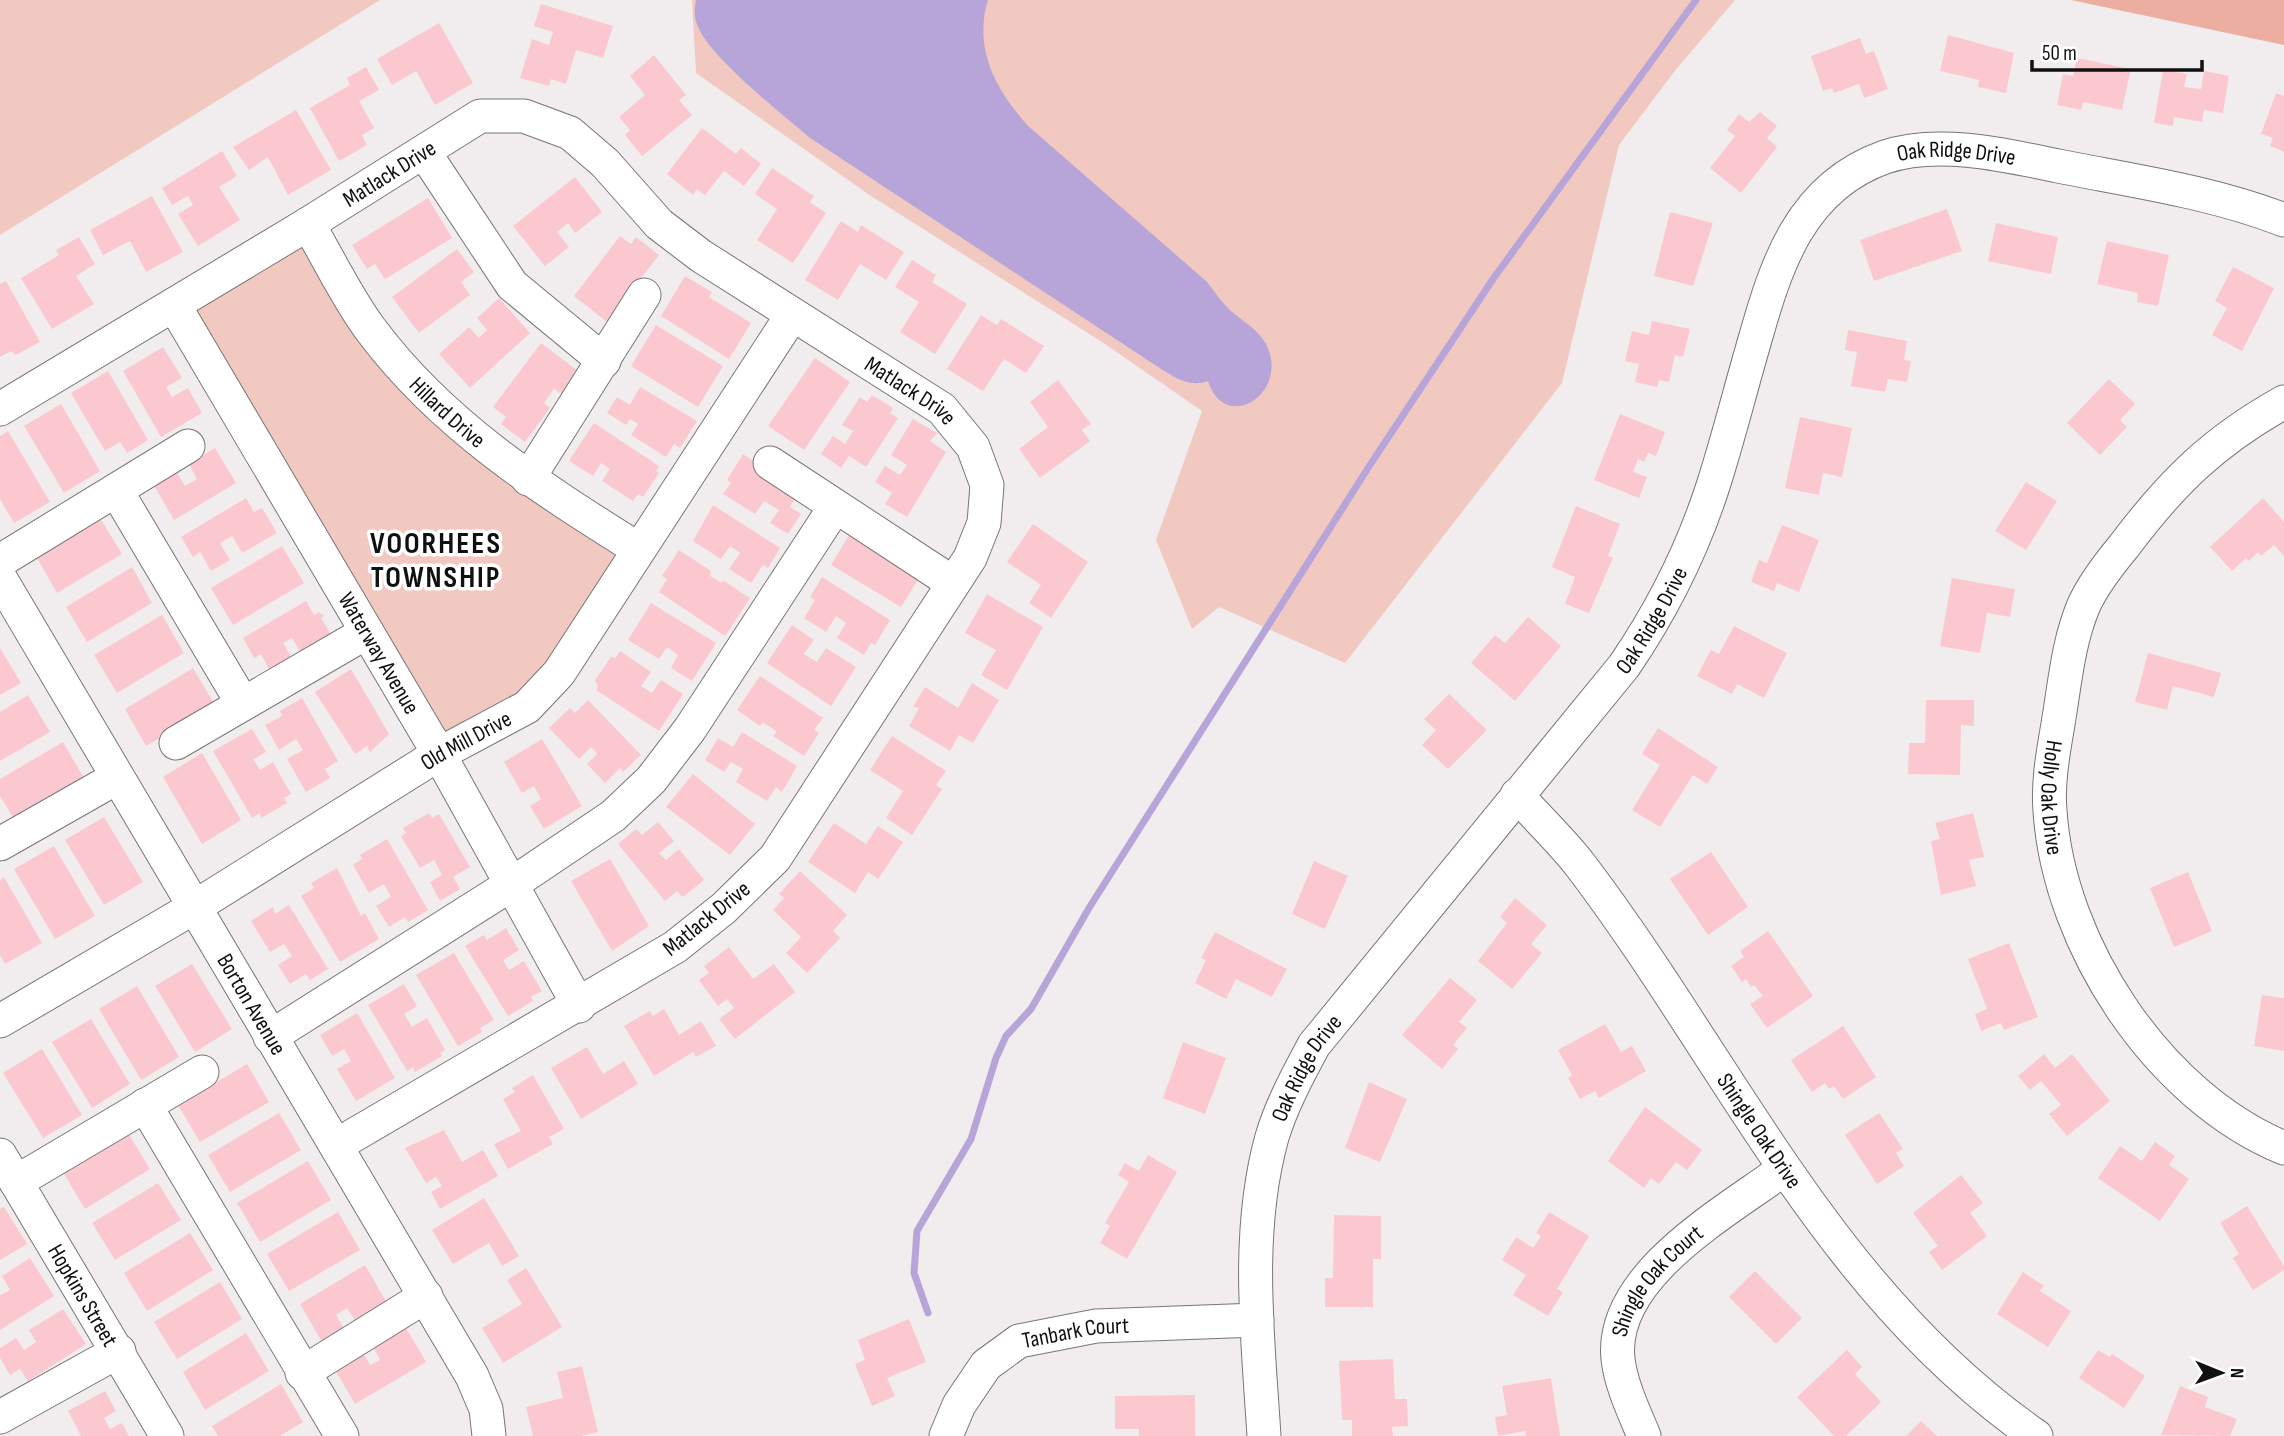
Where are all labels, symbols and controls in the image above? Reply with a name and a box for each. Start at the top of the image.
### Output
scale bar [2032,28,2202,72]
text: 50 m [2042,41,2077,66]
street label: Matlack Drive [338,134,441,214]
street label: Oak Ridge Drive [1894,136,2018,172]
street label: Matlack Drive [859,351,962,431]
street label: Hillard Drive [403,371,491,455]
district label: VOORHEES TOWNSHIP [370,526,502,596]
street label: Oak Ridge Drive [1610,563,1694,680]
street label: Waterway Avenue [332,588,425,719]
street label: Old Mill Drive [416,705,516,777]
street label: Holly Oak Drive [2034,738,2069,857]
street label: Matlack Drive [657,875,756,963]
street label: Borton Avenue [210,949,292,1060]
street label: Oak Ridge Drive [1266,1009,1348,1126]
street label: Shingle Oak Drive [1710,1068,1808,1194]
street label: Shingle Oak Court [1606,1219,1709,1339]
street label: Hopkins Street [41,1239,124,1352]
street label: Tanbark Court [1020,1312,1129,1355]
north arrow [2186,1338,2256,1408]
text: N [2225,1368,2248,1379]

